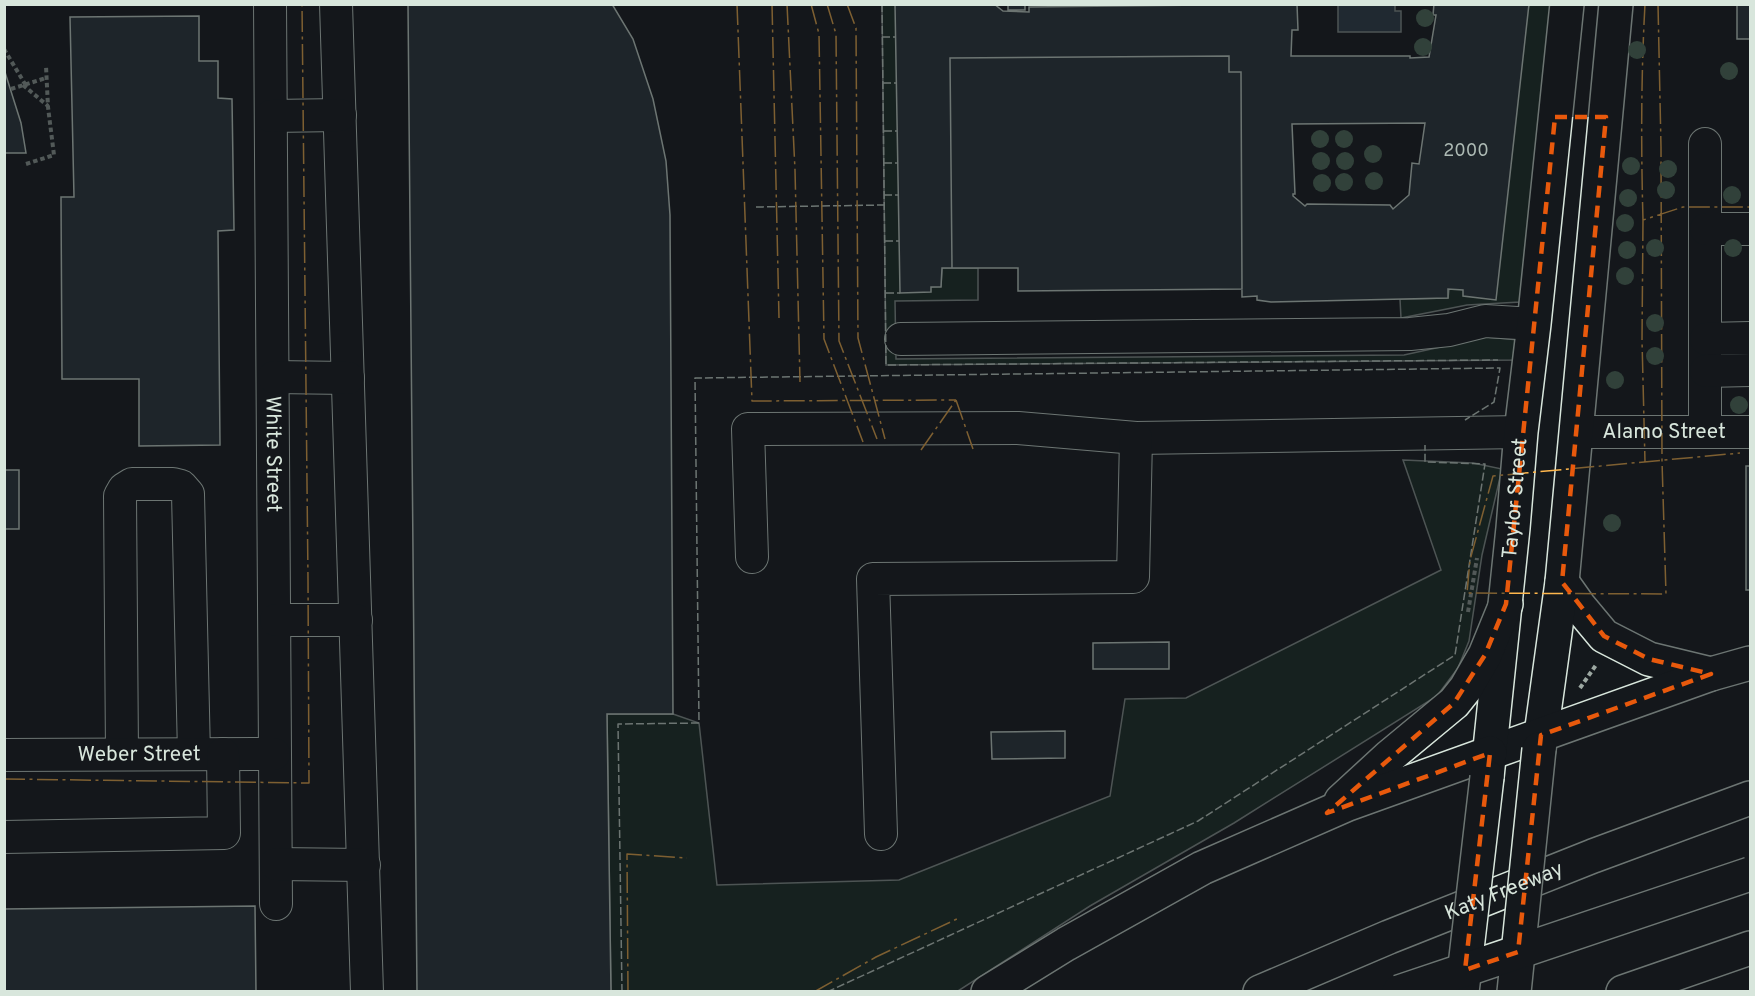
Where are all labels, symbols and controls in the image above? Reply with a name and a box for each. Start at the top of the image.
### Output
house number: 2000 [1443,140,1489,163]
street label: White Street [259,396,287,512]
street label: Alamo Street [1602,419,1726,446]
street label: Taylor Street [1496,437,1534,560]
street label: Weber Street [77,741,201,768]
street label: Katy Freeway [1441,856,1567,927]

